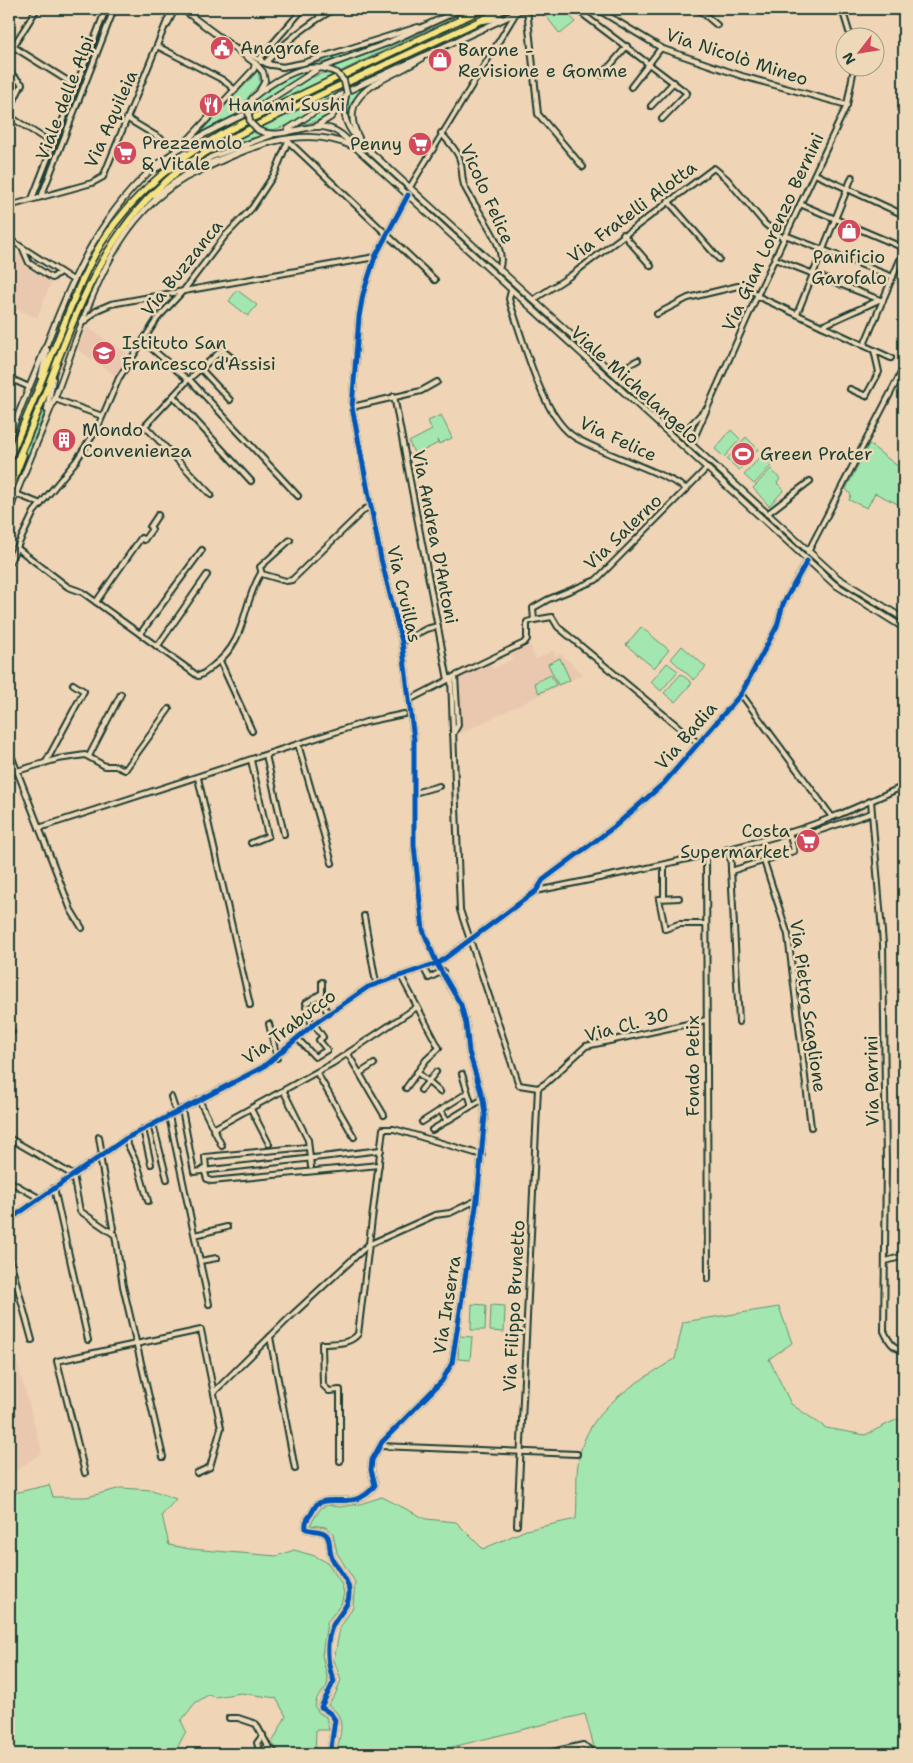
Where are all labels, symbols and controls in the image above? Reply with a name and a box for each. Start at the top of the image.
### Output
street label: Via Nicolò Mineo [663,23,811,91]
north arrow [836,28,886,78]
street label: Viale delle Alpi [30,32,100,164]
public building icon: Anagrafe [209,35,235,61]
place label: Anagrafe [240,36,320,60]
place label: Barone - Revisione e Gomme [458,38,628,83]
shop icon: Barone - Revisione e Gomme [427,47,453,73]
text: N [838,49,859,68]
street label: Via Aquileia [79,66,143,172]
restaurant icon: Hanami Sushi [198,92,224,118]
place label: Hanami Sushi [228,93,345,117]
street label: Via Gian Lorenzo Bernini [716,129,830,335]
place label: Prezzemolo & Vitale [142,131,242,176]
supermarket icon: Penny [407,131,433,157]
place label: Penny [350,132,402,156]
supermarket icon: Prezzemolo & Vitale [112,140,138,166]
street label: Vicolo Felice [454,140,520,248]
street label: Via Fratelli Alotta [562,155,702,269]
street label: Via Buzzanca [136,215,228,321]
shop icon: Panificio Garofalo [836,218,862,244]
place label: Panificio Garofalo [811,245,887,290]
street label: Viale Michelangelo [565,321,705,449]
place label: Istituto San Francesco d'Assisi [122,331,276,376]
school or university icon: Istituto San Francesco d'Assisi [91,340,117,366]
street label: Via Felice [575,411,661,467]
place label: Mondo Convenienza [82,418,192,463]
building icon: Mondo Convenienza [51,427,77,453]
sports icon: Green Prater [730,441,756,467]
place label: Green Prater [760,442,872,466]
street label: Via Andrea D'Antoni [406,448,464,626]
street label: Via Salerno [579,489,667,575]
street label: Via Cruillas [381,543,427,645]
street label: Via Badia [650,697,722,775]
place label: Costa Supermarket [680,819,790,864]
supermarket icon: Costa Supermarket [795,828,821,854]
street label: Via Pietro Scaglione [784,918,832,1094]
street label: Via Trabucco [237,984,341,1070]
street label: Via Cl. 30 [582,1002,672,1048]
street label: Fondo Petix [681,1015,705,1117]
street label: Via Parrini [859,1035,885,1127]
street label: Via Filippo Brunetto [498,1219,530,1393]
street label: Via Inserra [427,1254,467,1356]

